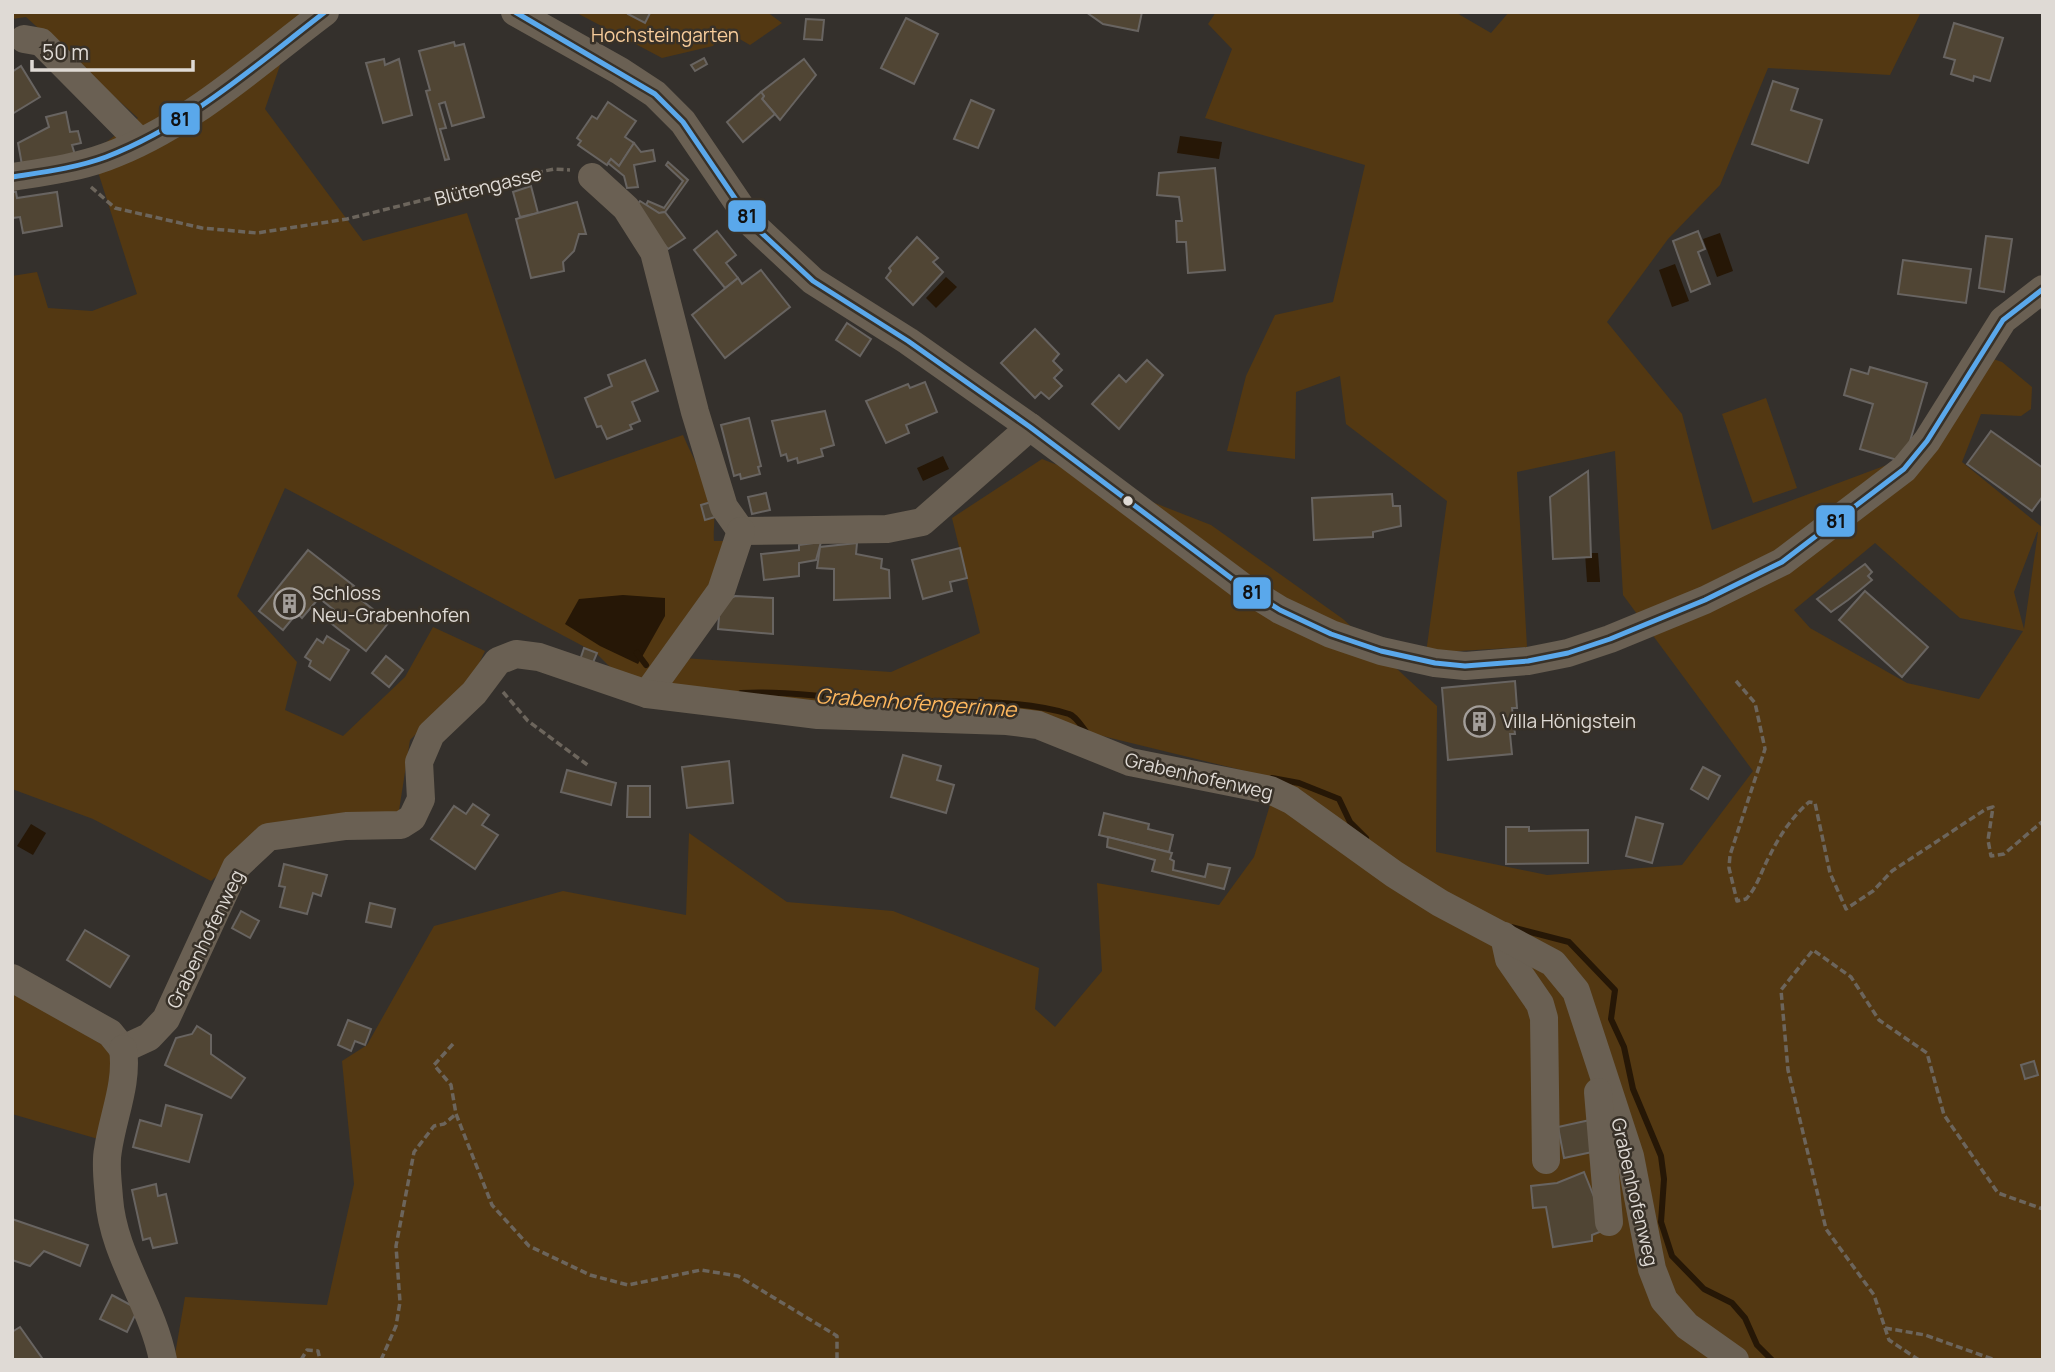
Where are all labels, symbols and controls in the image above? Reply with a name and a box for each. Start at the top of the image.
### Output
park label: Hochsteingarten [591,22,739,48]
scale bar [32,28,192,72]
text: 50 m [42,38,89,66]
line badge: 81 [160,102,201,136]
text: 81 [170,106,190,132]
street label: Blütengasse [432,160,544,212]
line badge: 81 [727,199,767,233]
text: 81 [737,203,757,229]
unlabelled marker [1121,494,1135,508]
line badge: 81 [1815,504,1856,538]
text: 81 [1826,508,1846,534]
line badge: 81 [1232,576,1272,610]
text: 81 [1242,579,1262,605]
place label: Schloss Neu-Grabenhofen [312,580,470,628]
building icon: Schloss Neu-Grabenhofen [272,587,306,621]
water label: Grabenhofengerinne [815,681,1019,723]
building icon: Villa Hönigstein [1462,704,1496,738]
place label: Villa Hönigstein [1502,708,1636,734]
street label: Grabenhofenweg [1122,746,1276,806]
street label: Grabenhofenweg [160,865,250,1013]
street label: Grabenhofenweg [1605,1115,1665,1269]

